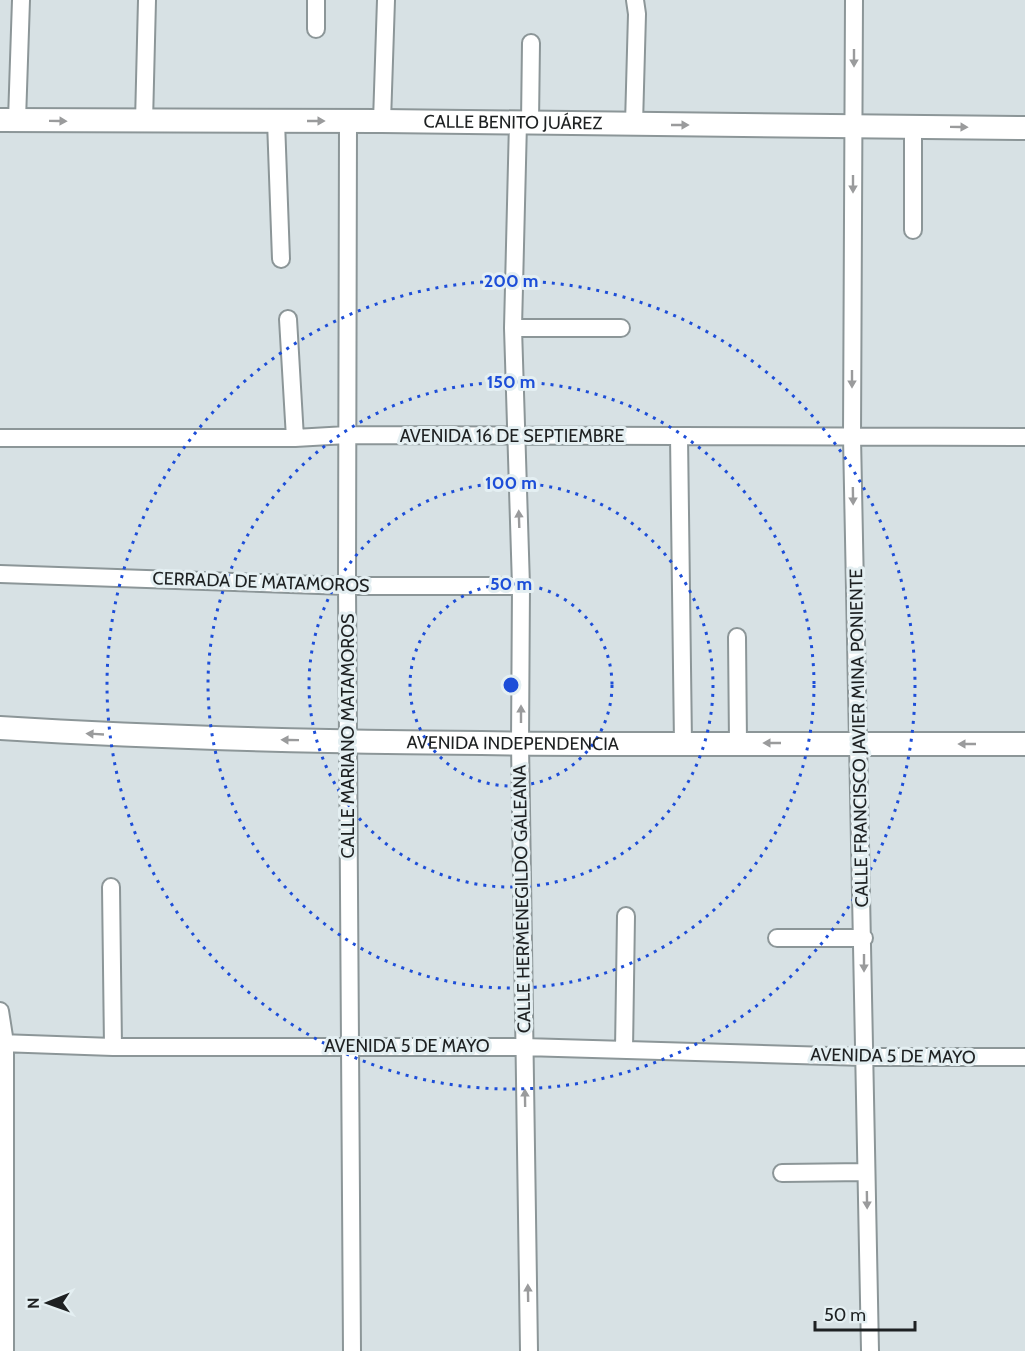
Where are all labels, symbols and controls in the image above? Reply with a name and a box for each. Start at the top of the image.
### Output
one-way arrow [849,49,858,68]
street label: CALLE BENITO JUÁREZ [424,110,603,134]
one-way arrow [49,116,68,126]
one-way arrow [307,116,326,126]
one-way arrow [670,120,689,129]
one-way arrow [949,122,968,132]
one-way arrow [848,175,858,194]
text: 200 m [484,270,538,292]
one-way arrow [847,370,857,389]
text: 150 m [487,371,535,393]
street label: AVENIDA 16 DE SEPTIEMBRE [400,425,624,447]
text: 100 m [485,472,537,494]
one-way arrow [848,486,858,505]
one-way arrow [514,509,523,528]
street label: CERRADA DE MATAMOROS [152,567,370,597]
street label: CALLE FRANCISCO JAVIER MINA PONIENTE [845,568,873,908]
text: 50 m [490,573,532,595]
street label: CALLE MARIANO MATAMOROS [337,613,359,859]
centre of rings [501,675,521,695]
one-way arrow [516,704,526,723]
one-way arrow [85,729,104,738]
street label: AVENIDA INDEPENDENCIA [406,731,619,755]
one-way arrow [280,735,299,745]
one-way arrow [762,738,781,748]
one-way arrow [957,739,976,749]
street label: CALLE HERMENEGILDO GALEANA [509,765,535,1033]
one-way arrow [859,954,869,973]
street label: AVENIDA 5 DE MAYO [324,1035,490,1057]
street label: AVENIDA 5 DE MAYO [810,1044,976,1068]
one-way arrow [520,1088,529,1107]
one-way arrow [862,1191,871,1210]
north arrow [18,1273,78,1333]
one-way arrow [523,1283,533,1302]
scale bar [815,1294,916,1332]
text: N [24,1297,43,1309]
text: 50 m [824,1304,866,1326]

